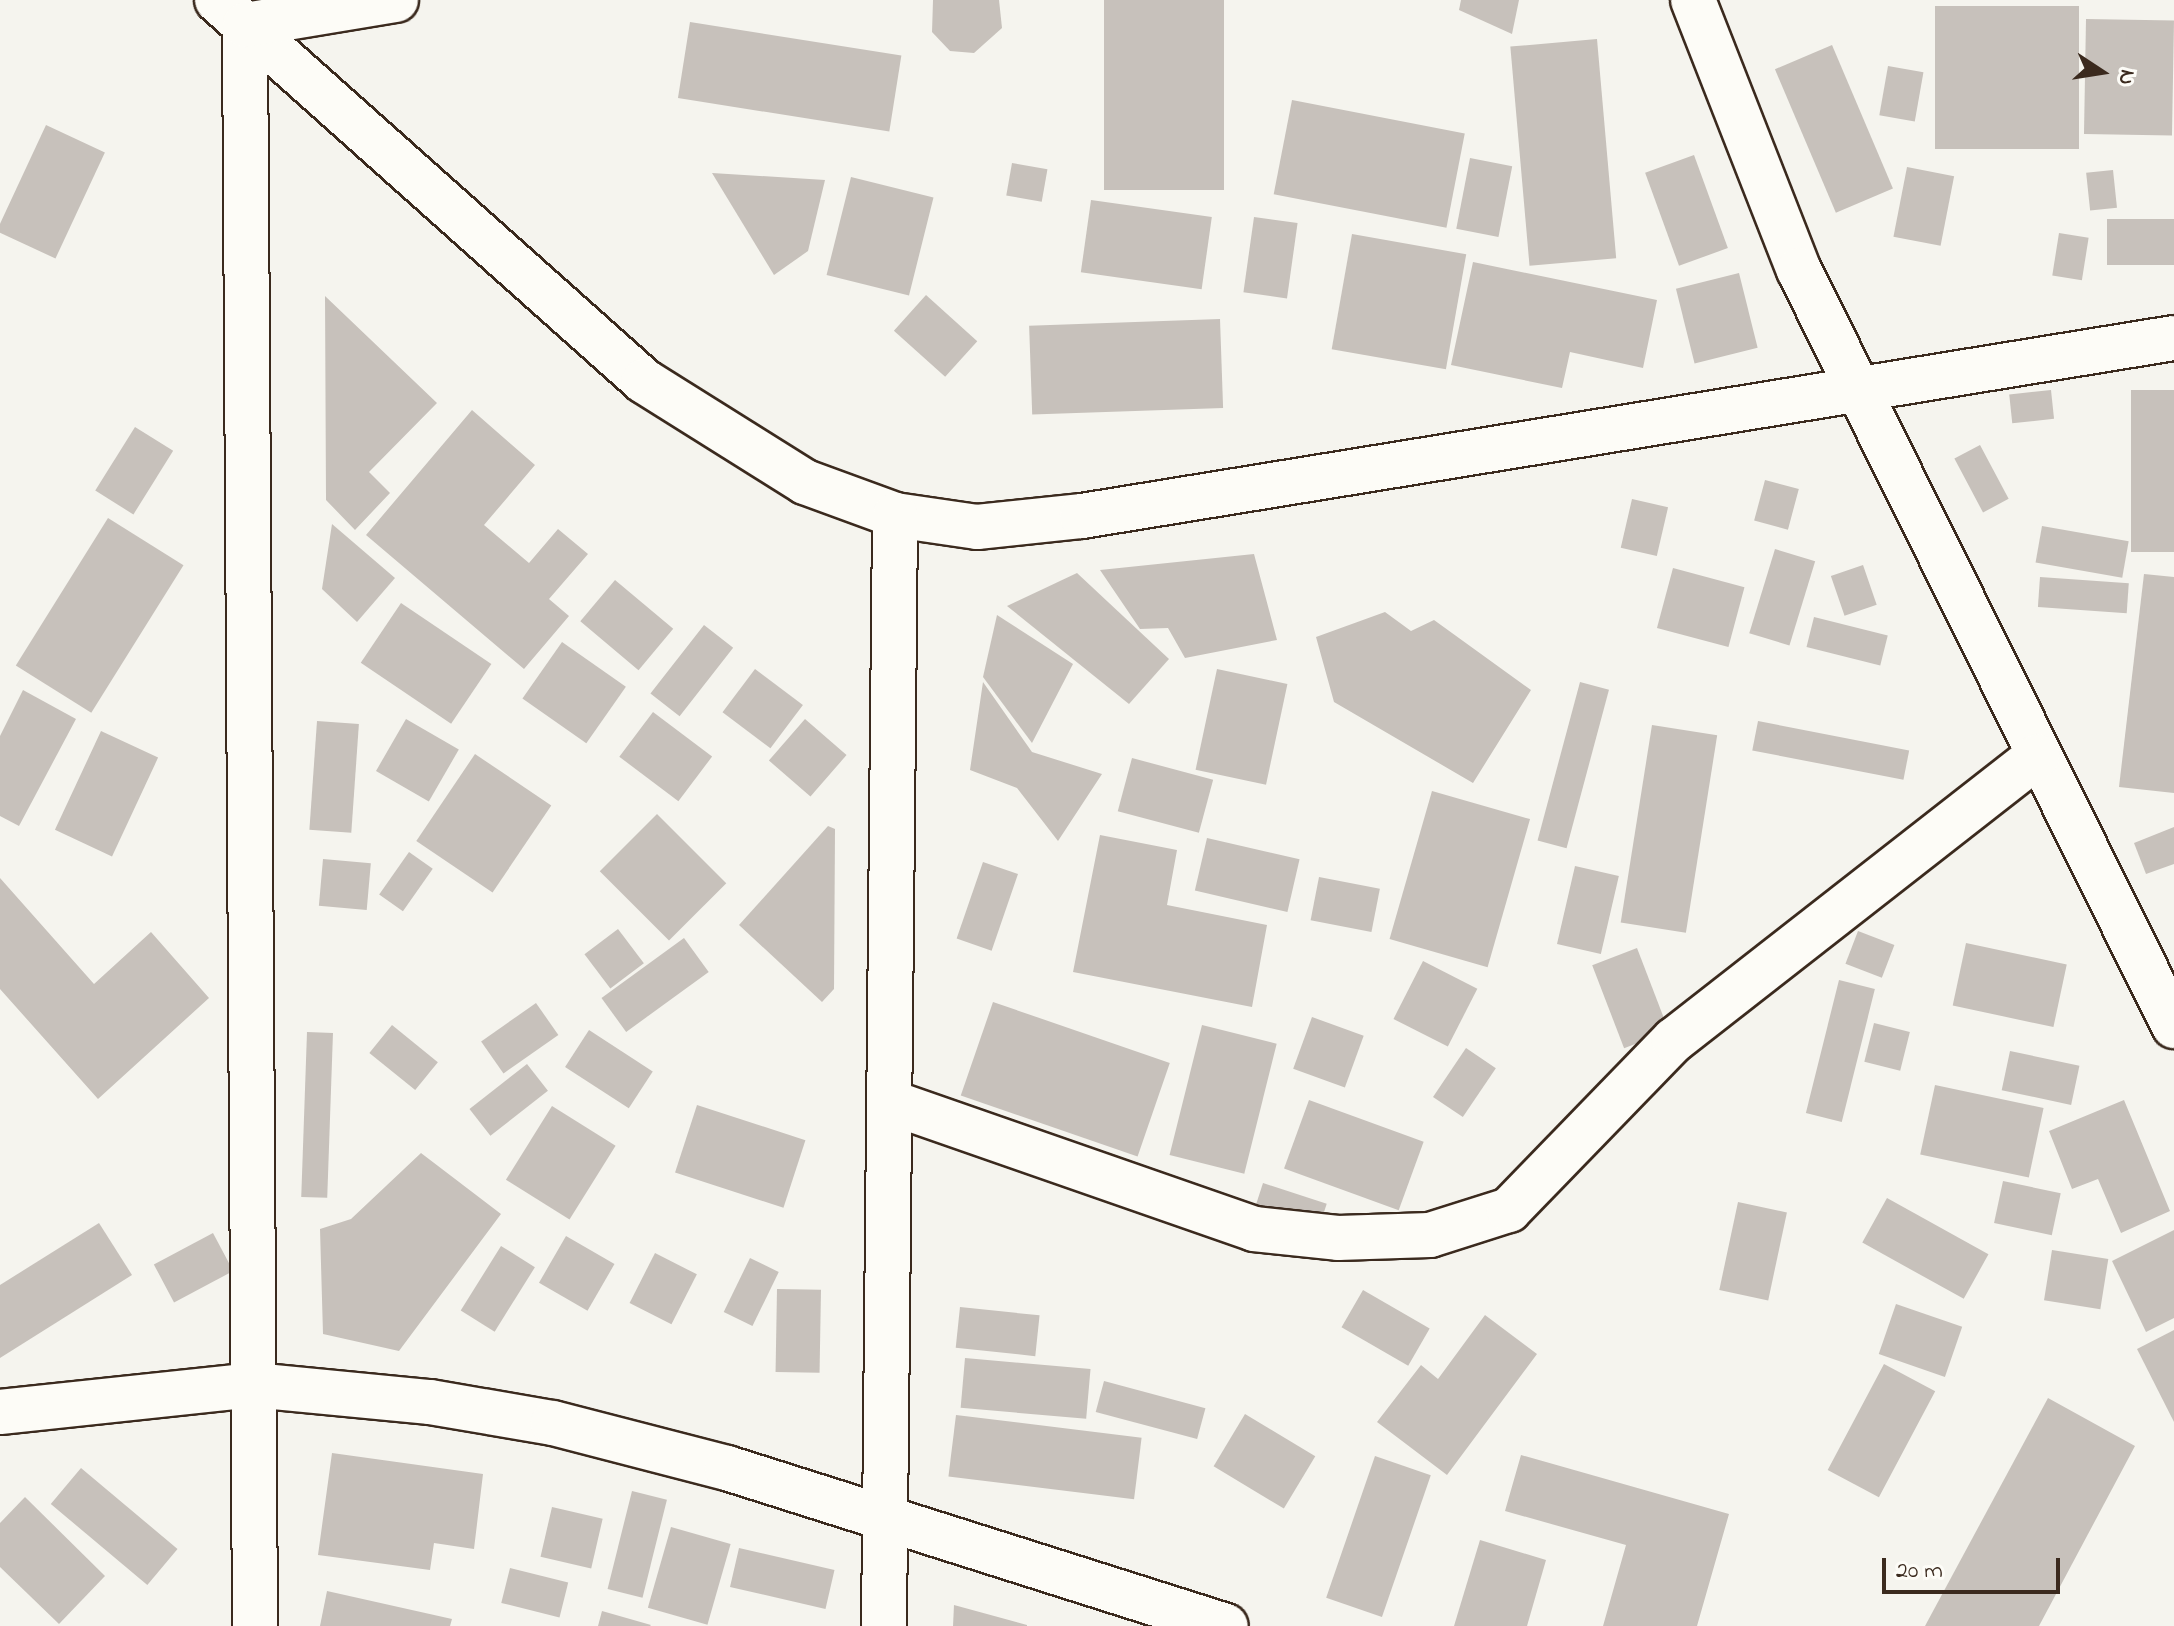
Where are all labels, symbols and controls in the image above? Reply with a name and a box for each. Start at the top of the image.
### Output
north arrow [2062,32,2142,112]
text: N [2108,66,2143,88]
scale bar [1886,1542,2064,1592]
text: 20 m [1896,1554,1943,1589]

